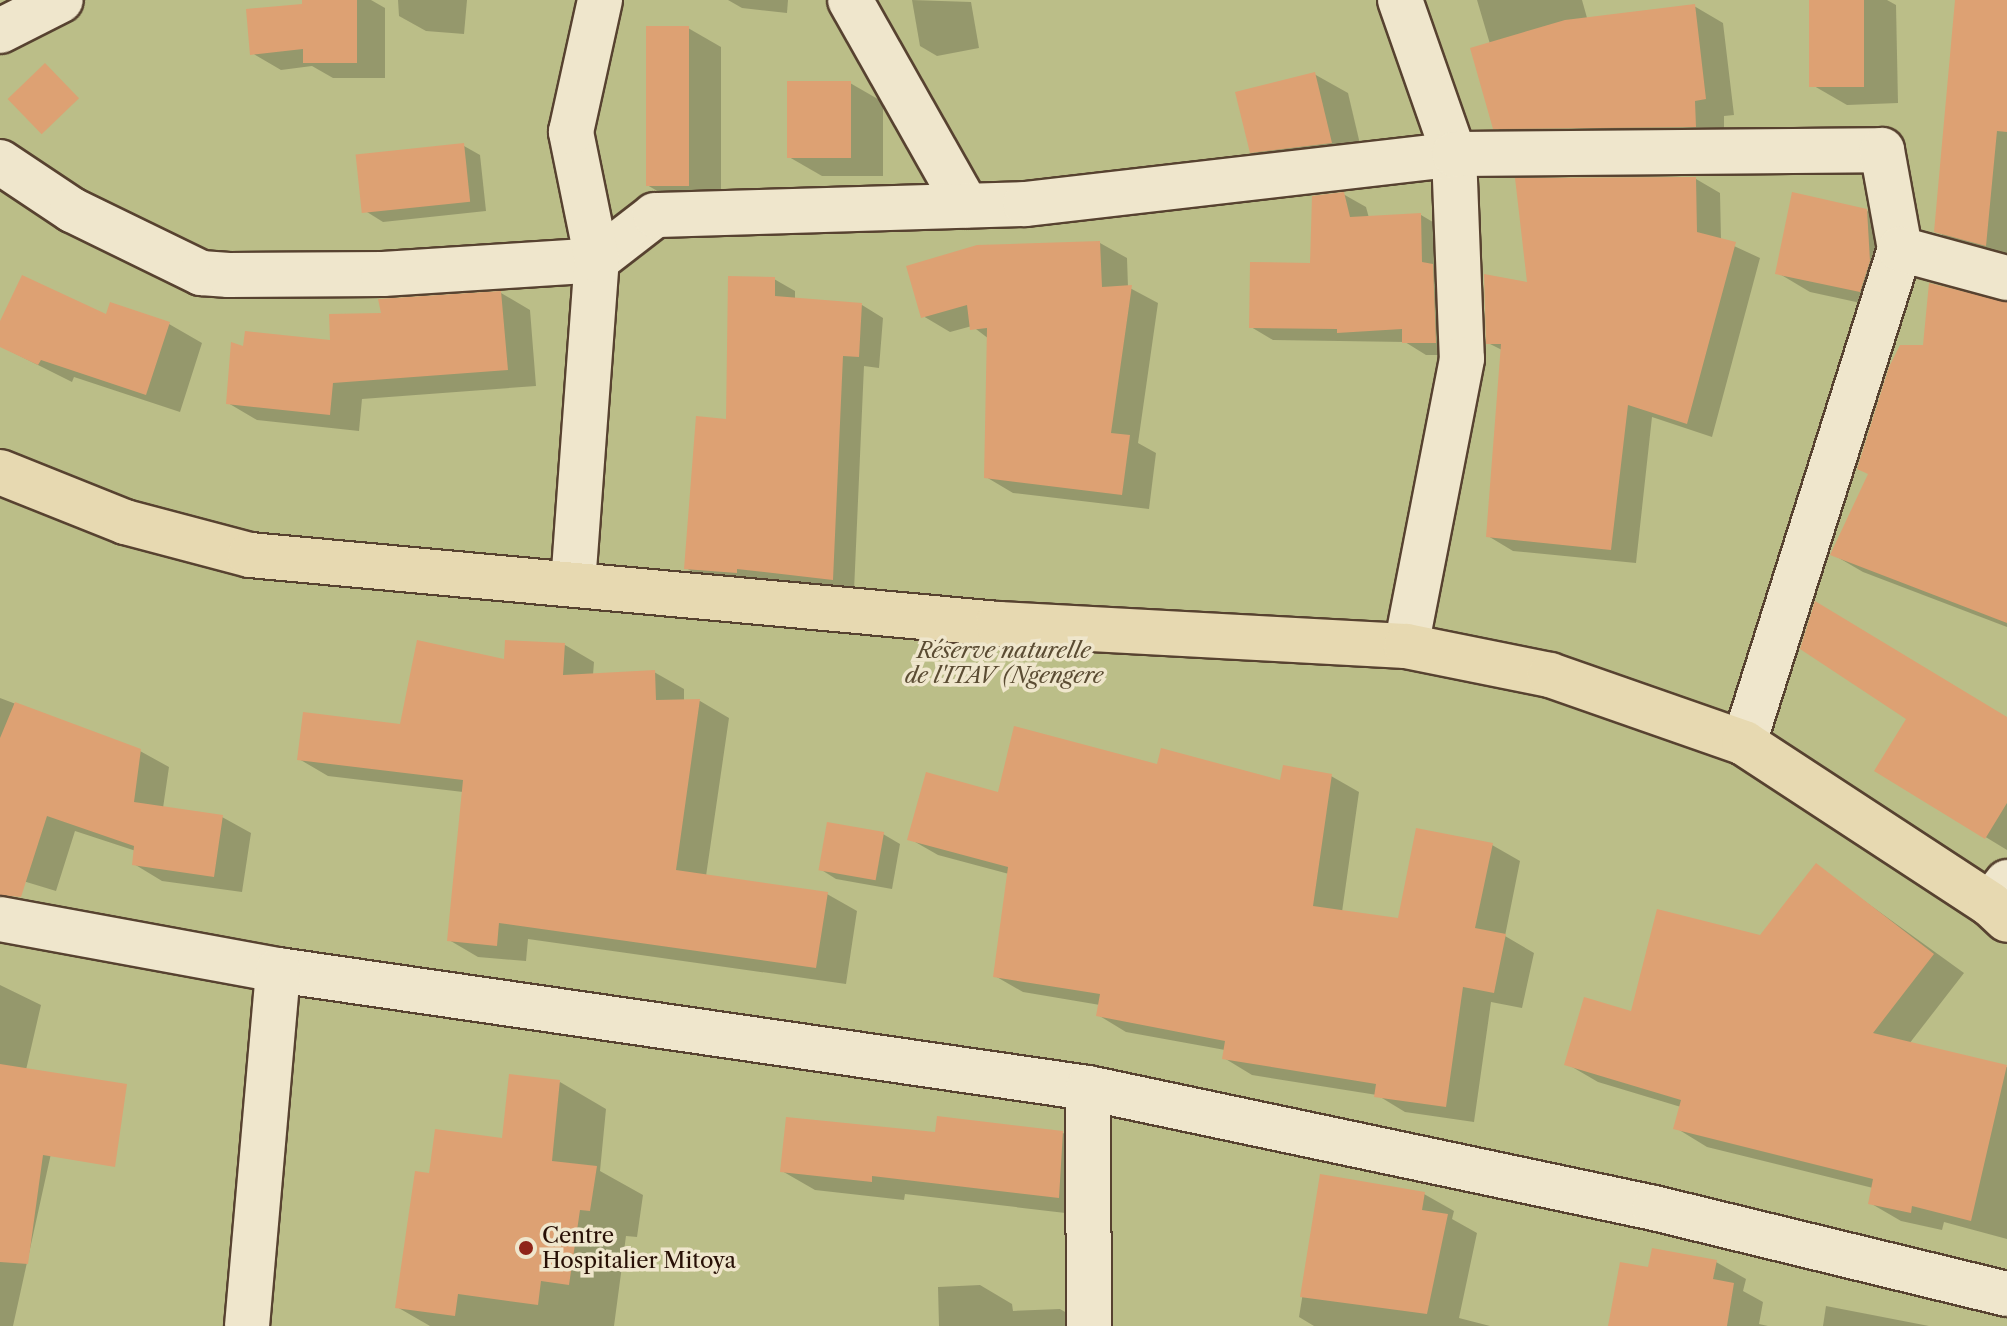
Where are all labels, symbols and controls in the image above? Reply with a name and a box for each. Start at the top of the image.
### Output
park label: Réserve naturelle de l'ITAV (Ngengere [905,637,1103,688]
place label: Centre Hospitalier Mitoya [542,1222,737,1274]
marker: Centre Hospitalier Mitoya [517,1239,535,1257]

